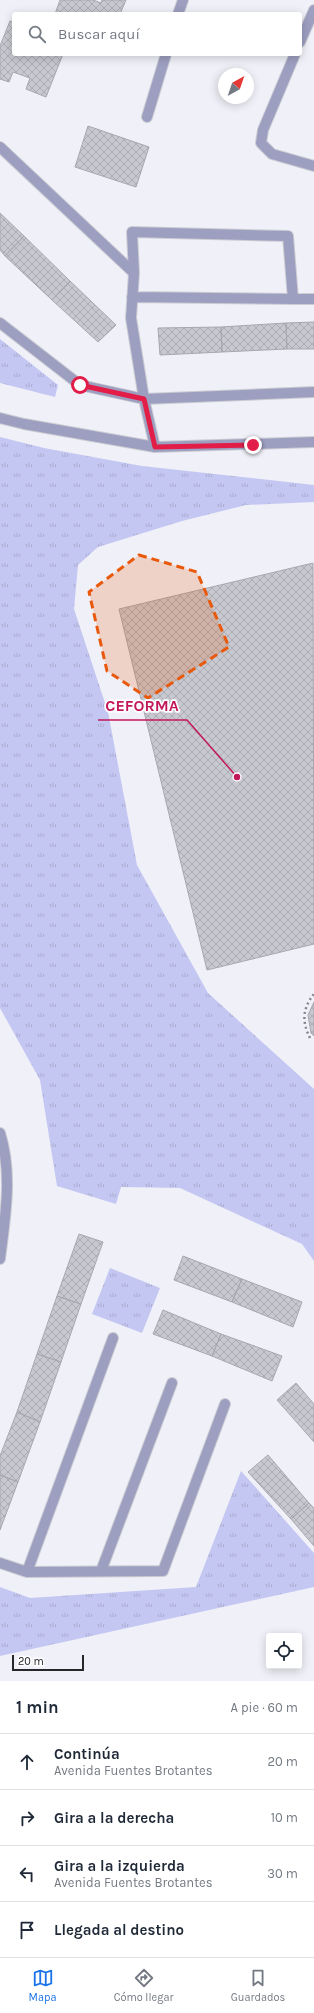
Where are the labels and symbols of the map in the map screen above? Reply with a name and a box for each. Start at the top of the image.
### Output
north arrow [218,68,254,104]
route start [71,376,89,394]
route end [244,436,262,454]
callout: CEFORMA [98,692,187,720]
text: CEFORMA [105,696,179,715]
scale bar [12,1653,84,1672]

